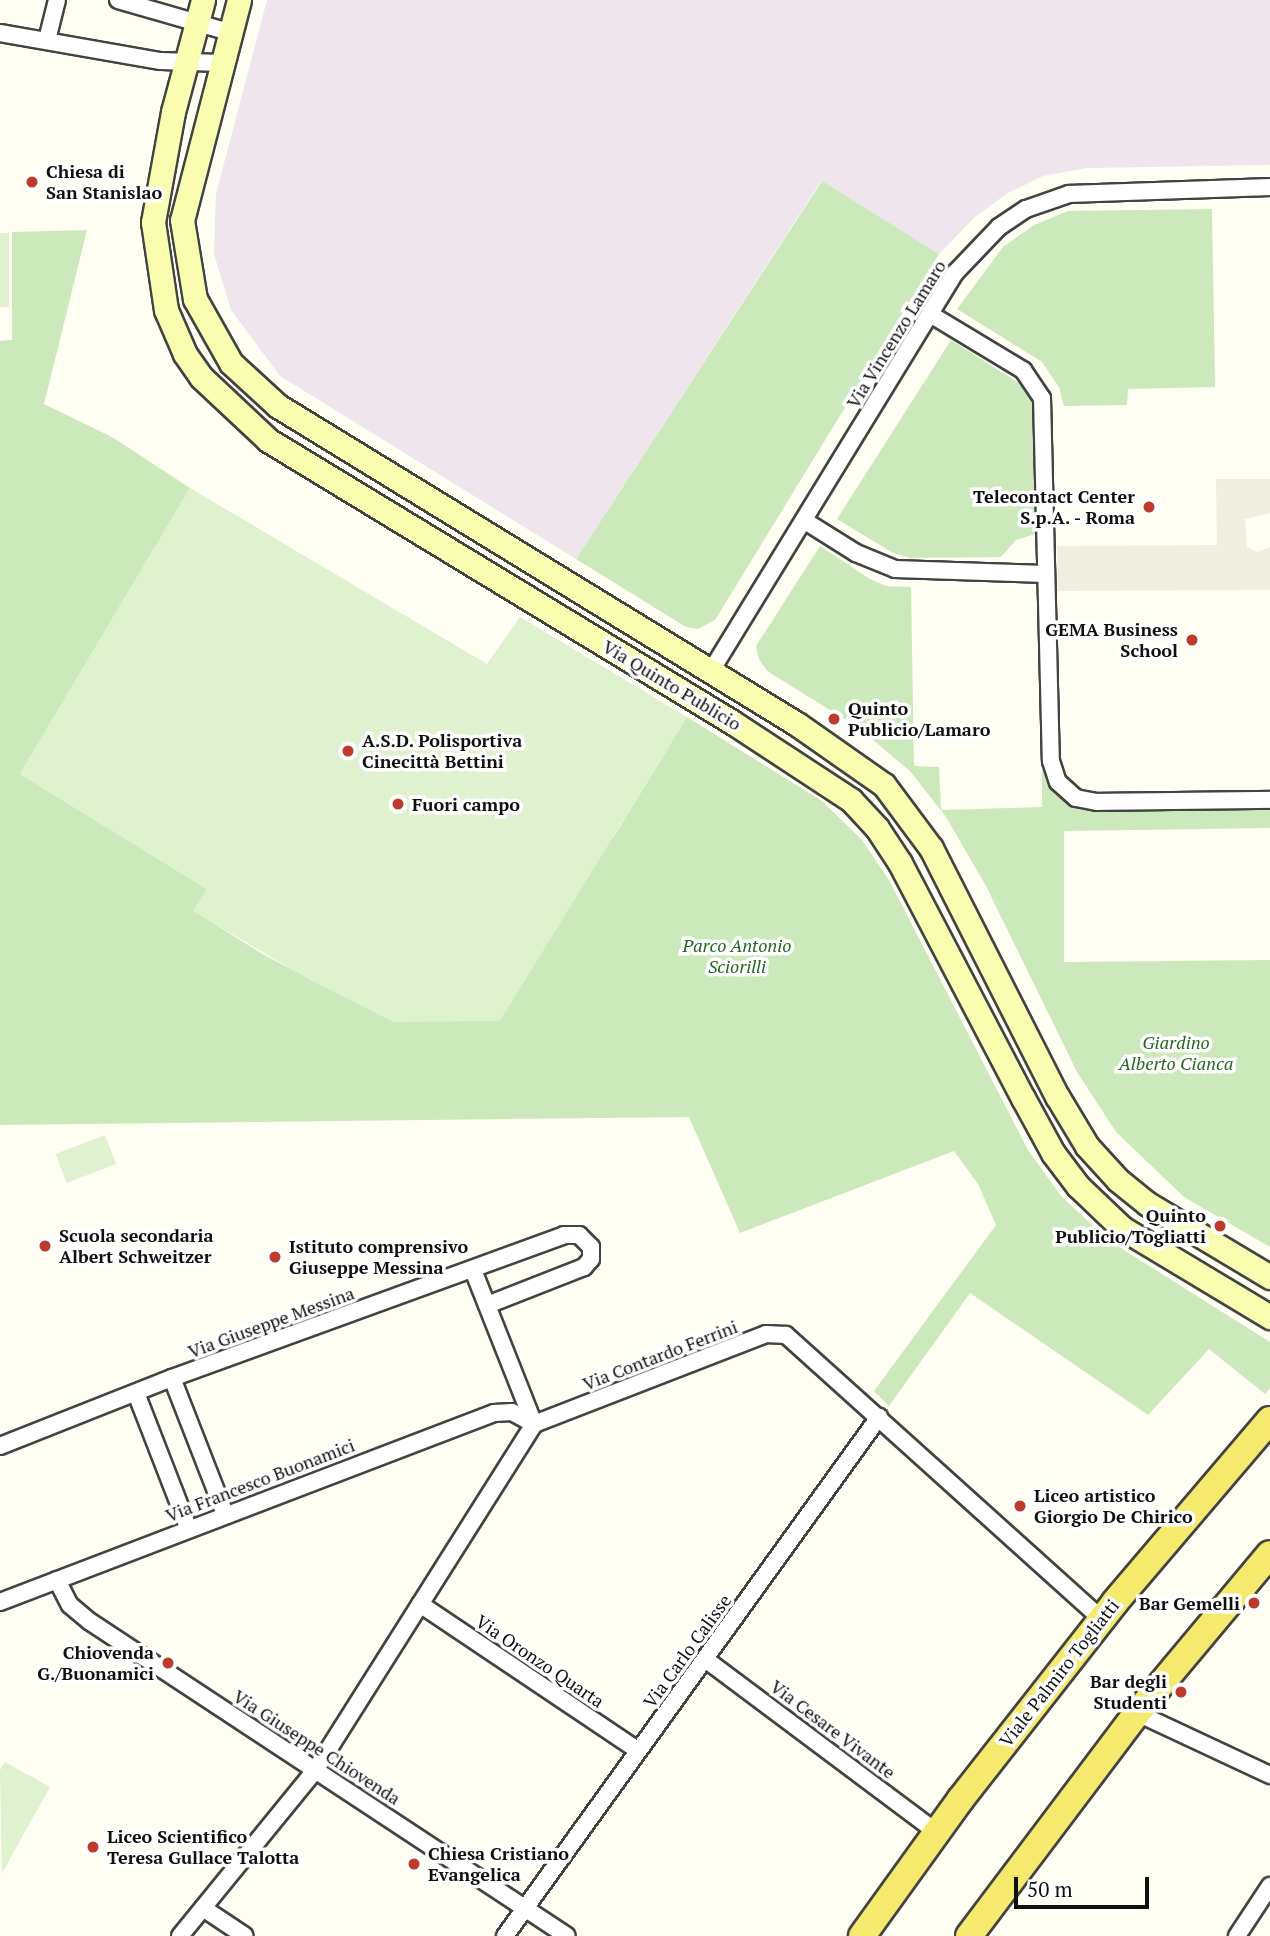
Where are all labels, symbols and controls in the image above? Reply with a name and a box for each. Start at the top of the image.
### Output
place label: Chiesa di San Stanislao [46,161,162,204]
marker: Chiesa di San Stanislao [24,174,40,190]
street label: Via Vincenzo Lamaro [842,256,950,412]
place label: Telecontact Center S.p.A. - Roma [973,486,1135,528]
marker: Telecontact Center S.p.A. - Roma [1141,499,1157,515]
place label: GEMA Business School [1045,619,1178,662]
marker: GEMA Business School [1184,632,1200,648]
street label: Via Quinto Publicio [599,635,745,735]
place label: Quinto Publicio/Lamaro [848,698,990,740]
marker: Quinto Publicio/Lamaro [826,711,842,727]
place label: A.S.D. Polisportiva Cinecittà Bettini [362,730,523,772]
marker: A.S.D. Polisportiva Cinecittà Bettini [340,743,356,759]
place label: Fuori campo [412,793,520,815]
marker: Fuori campo [390,796,406,812]
park label: Parco Antonio Sciorilli [682,935,792,978]
park label: Giardino Alberto Cianca [1119,1032,1233,1074]
place label: Quinto Publicio/Togliatti [1055,1205,1206,1248]
marker: Quinto Publicio/Togliatti [1212,1218,1228,1234]
place label: Scuola secondaria Albert Schweitzer [59,1225,214,1268]
place label: Istituto comprensivo Giuseppe Messina [289,1236,468,1278]
marker: Scuola secondaria Albert Schweitzer [37,1238,53,1254]
marker: Istituto comprensivo Giuseppe Messina [267,1249,283,1265]
street label: Via Giuseppe Messina [185,1282,357,1362]
street label: Via Contardo Ferrini [579,1315,741,1395]
street label: Via Francesco Buonamici [162,1434,358,1526]
place label: Liceo artistico Giorgio De Chirico [1034,1485,1193,1528]
marker: Liceo artistico Giorgio De Chirico [1012,1498,1028,1514]
street label: Via Carlo Calisse [639,1590,735,1712]
place label: Bar Gemelli [1139,1592,1240,1614]
street label: Viale Palmiro Togliatti [995,1595,1123,1751]
marker: Bar Gemelli [1246,1595,1262,1611]
street label: Via Oronzo Quarta [472,1610,608,1712]
place label: Chiovenda G./Buonamici [37,1642,154,1684]
marker: Chiovenda G./Buonamici [160,1655,176,1671]
place label: Bar degli Studenti [1090,1671,1167,1714]
street label: Via Cesare Vivante [766,1675,900,1783]
marker: Bar degli Studenti [1173,1684,1189,1700]
street label: Via Giuseppe Chiovenda [229,1685,405,1809]
place label: Liceo Scientifico Teresa Gullace Talotta [107,1826,299,1868]
marker: Liceo Scientifico Teresa Gullace Talotta [85,1839,101,1855]
place label: Chiesa Cristiano Evangelica [428,1843,569,1885]
marker: Chiesa Cristiano Evangelica [406,1856,422,1872]
scale bar [1018,1862,1153,1906]
text: 50 m [1027,1875,1073,1903]

